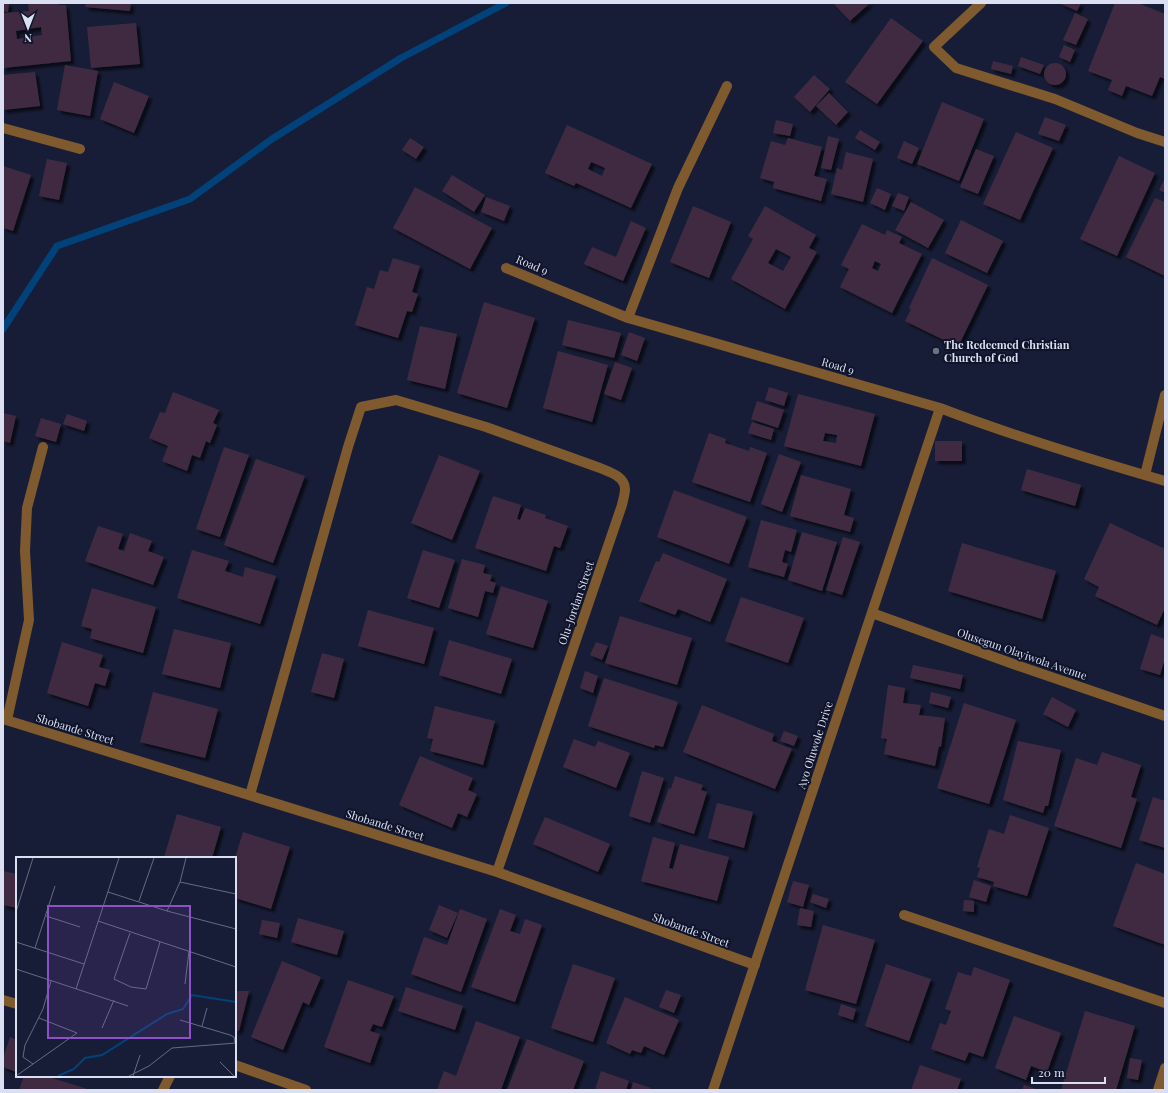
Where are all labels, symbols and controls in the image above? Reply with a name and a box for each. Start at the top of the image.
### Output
north arrow [8,8,48,48]
text: N [24,31,32,46]
street label: Road 9 [514,251,551,278]
place label: The Redeemed Christian Church of God [944,337,1070,365]
marker: The Redeemed Christian Church of God [931,346,941,356]
street label: Road 9 [820,354,857,377]
street label: Olu-Jordan Street [554,559,597,647]
street label: Olusegun Olayiwola Avenue [955,624,1089,683]
street label: Ayo Oluwole Drive [793,699,836,792]
street label: Shobande Street [34,710,116,748]
street label: Shobande Street [344,806,426,844]
inset map [16,857,236,1077]
street label: Shobande Street [651,909,732,950]
scale bar [1032,1059,1105,1085]
text: 20 m [1038,1064,1065,1080]

